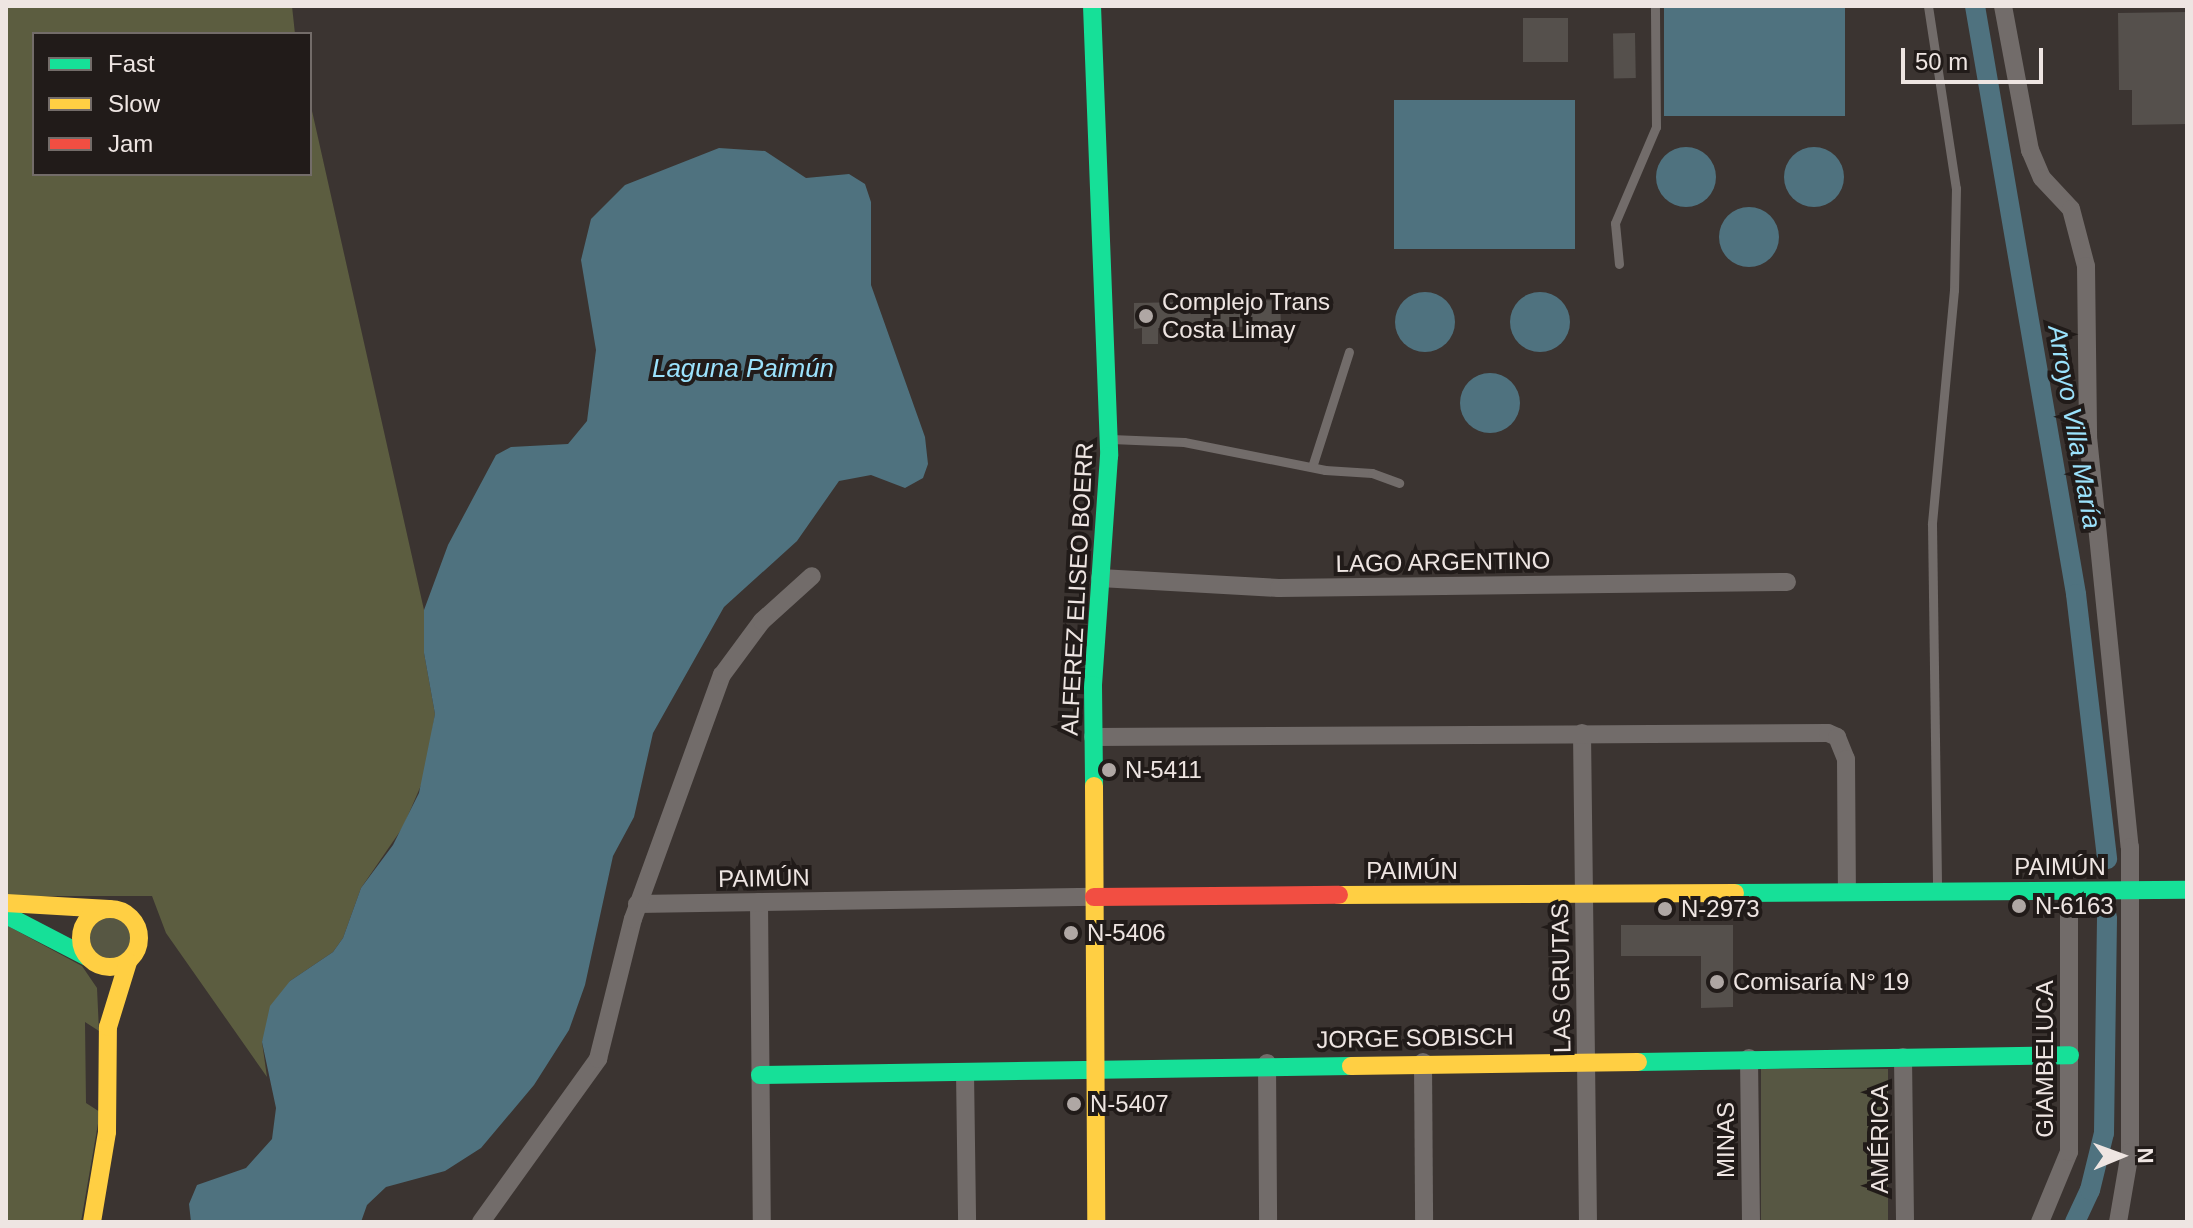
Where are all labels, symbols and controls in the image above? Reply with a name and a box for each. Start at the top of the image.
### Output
legend [32,32,312,176]
scale bar [1905,32,2047,82]
text: 50 m [1915,48,1968,75]
text: Fast [108,50,155,77]
text: Slow [108,90,160,117]
text: Jam [108,130,153,157]
place label: Complejo Trans Costa Limay [1162,288,1331,344]
marker: Complejo Trans Costa Limay [1137,307,1155,325]
water label: Arroyo Villa María [2041,323,2107,531]
water label: Laguna Paimún [652,353,834,385]
street label: ALFEREZ ELISEO BOERR [1055,442,1099,736]
street label: LAGO ARGENTINO [1335,546,1551,578]
place label: N-5411 [1125,756,1202,784]
marker: N-5411 [1100,761,1118,779]
street label: PAIMÚN [2014,853,2106,881]
street label: PAIMÚN [1366,857,1458,885]
street label: PAIMÚN [718,863,810,893]
place label: N-6163 [2035,892,2114,920]
place label: N-2973 [1681,895,1760,923]
marker: N-6163 [2010,897,2028,915]
marker: N-2973 [1656,900,1674,918]
street label: LAS GRUTAS [1545,903,1577,1053]
place label: N-5406 [1087,919,1166,947]
marker: N-5406 [1062,924,1080,942]
place label: Comisaría N° 19 [1733,968,1909,996]
marker: Comisaría N° 19 [1708,973,1726,991]
street label: GIAMBELUCA [2031,980,2059,1138]
street label: JORGE SOBISCH [1316,1022,1514,1054]
street label: AMÉRICA [1866,1084,1894,1194]
place label: N-5407 [1090,1090,1169,1118]
marker: N-5407 [1065,1095,1083,1113]
street label: MINAS [1712,1102,1740,1178]
north arrow [2081,1116,2161,1196]
text: N [2133,1147,2158,1164]

